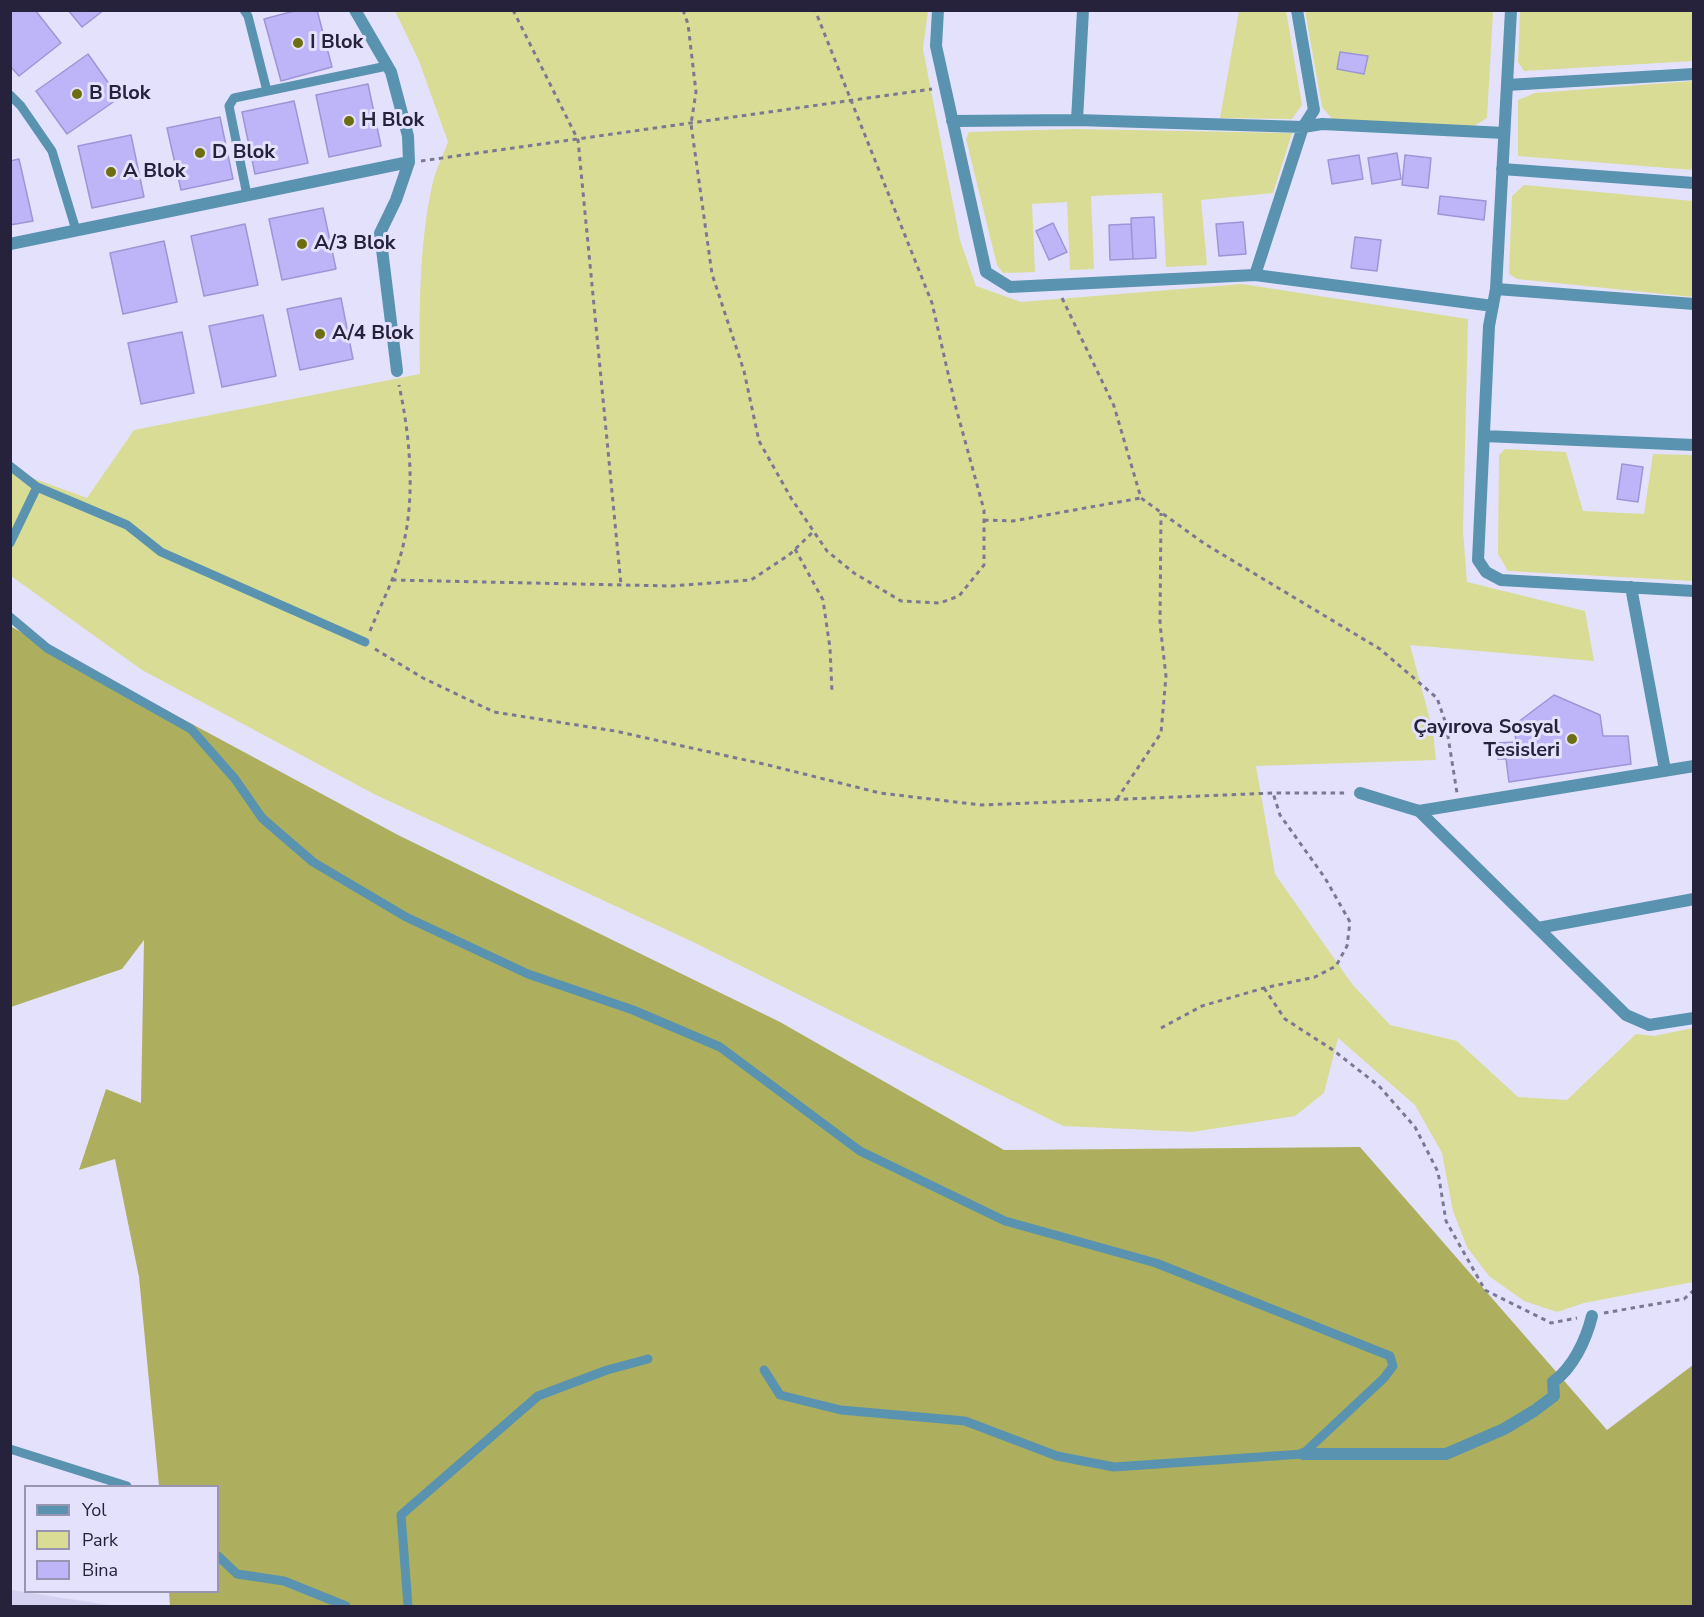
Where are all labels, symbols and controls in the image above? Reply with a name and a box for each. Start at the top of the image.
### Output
place label: I Blok [310,31,363,55]
marker: I Blok [291,36,305,50]
place label: B Blok [89,82,150,106]
marker: B Blok [70,87,84,101]
place label: H Blok [361,109,424,133]
marker: H Blok [342,114,356,128]
place label: D Blok [212,141,275,165]
marker: D Blok [193,146,207,160]
place label: A Blok [123,160,186,184]
marker: A Blok [104,165,118,179]
place label: A/3 Blok [314,232,395,256]
marker: A/3 Blok [295,237,309,251]
place label: A/4 Blok [332,322,413,346]
marker: A/4 Blok [313,327,327,341]
place label: Çayırova Sosyal Tesisleri [1413,716,1560,763]
marker: Çayırova Sosyal Tesisleri [1565,732,1579,746]
legend [24,1485,219,1593]
text: Yol [82,1498,107,1522]
text: Park [82,1528,118,1552]
text: Bina [82,1558,118,1582]

